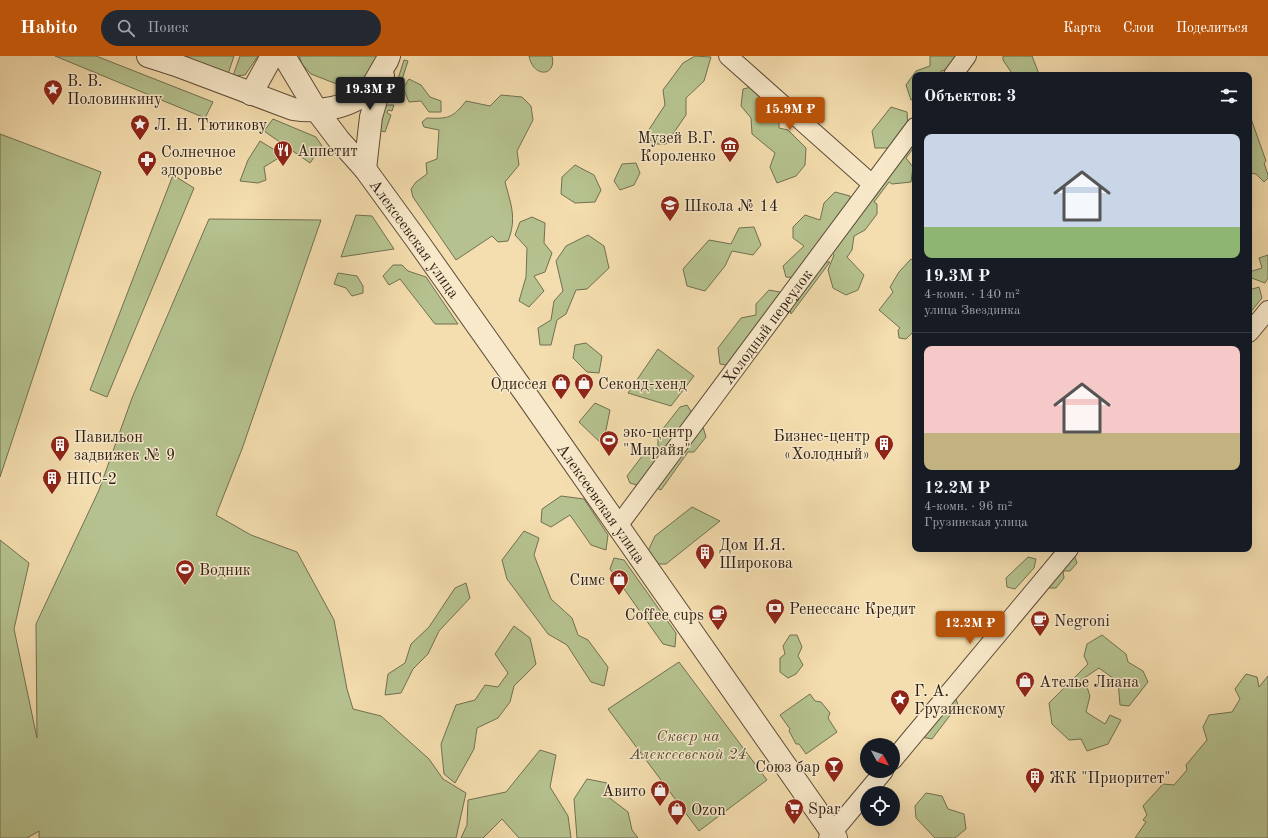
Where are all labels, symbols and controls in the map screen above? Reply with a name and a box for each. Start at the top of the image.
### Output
search box [101,10,381,46]
icon: search [115,17,137,39]
text: Habito [20,19,77,38]
text: Поиск [147,21,189,36]
text: Карта [1063,21,1101,35]
text: Слои [1123,21,1154,35]
text: Поделиться [1176,21,1248,35]
place label: В. В. Половинкину [67,74,163,108]
pin: 19.3M ₽ [333,77,407,111]
place icon: В. В. Половинкину [42,78,64,106]
text: 19.3M ₽ [345,83,395,96]
icon: filters [1218,85,1240,107]
text: Объектов: 3 [924,88,1016,105]
pin: 15.9M ₽ [753,97,827,131]
text: 15.9M ₽ [765,103,815,116]
place icon: Л. Н. Тютикову [129,113,151,141]
place label: Л. Н. Тютикову [154,118,268,134]
place label: Музей В.Г. Короленко [637,131,716,165]
museum icon: Музей В.Г. Короленко [719,135,741,163]
restaurant icon: Аппетит [272,139,294,167]
place label: Аппетит [297,144,358,160]
place label: Солнечное здоровье [161,145,236,179]
pharmacy icon: Солнечное здоровье [136,149,158,177]
icon: home [1046,160,1118,232]
street label: Алексеевская улица [365,177,461,302]
school or university icon: Школа № 14 [659,194,681,222]
place label: Школа № 14 [684,199,778,215]
street label: Холодный переулок [720,267,816,388]
text: 19.3M ₽ [924,268,990,285]
text: 4-комн. · 140 m² [924,288,1020,301]
text: улица Звездинка [924,304,1020,317]
shop icon: Одиссея [550,372,572,400]
shop icon: Секонд-хенд [573,372,595,400]
icon: home [1046,372,1118,444]
place label: Одиссея [491,377,547,393]
place label: Секонд-хенд [598,377,687,393]
place label: эко-центр "Мирайя" [623,425,693,459]
sports icon: эко-центр "Мирайя" [598,429,620,457]
place label: Бизнес-центр «Холодный» [773,429,870,463]
place label: Павильон задвижек № 9 [74,430,175,464]
building icon: Бизнес-центр «Холодный» [873,433,895,461]
building icon: Павильон задвижек № 9 [49,434,71,462]
street label: Алексеевская улица [553,441,648,567]
building icon: НПС-2 [41,467,63,495]
place label: НПС-2 [66,472,117,488]
text: 12.2M ₽ [924,480,990,497]
text: 4-комн. · 96 m² [924,500,1012,513]
text: Грузинская улица [924,516,1028,529]
place label: Дом И.Я. Широкова [719,538,793,572]
building icon: Дом И.Я. Широкова [694,542,716,570]
sports icon: Водник [174,558,196,586]
place label: Водник [199,563,251,579]
shop icon: Симс [608,568,630,596]
place label: Симс [569,573,605,589]
bank icon: Ренессанс Кредит [764,597,786,625]
place label: Ренессанс Кредит [789,602,916,618]
cafe icon: Coffee cups [707,603,729,631]
place label: Coffee cups [625,608,704,624]
cafe icon: Negroni [1029,609,1051,637]
pin: 12.2M ₽ [933,611,1007,645]
place label: Negroni [1054,614,1110,630]
text: 12.2M ₽ [945,617,995,630]
shop icon: Ателье Лиана [1014,670,1036,698]
place label: Ателье Лиана [1039,675,1139,691]
place label: Г. А. Грузинскому [914,684,1006,718]
place icon: Г. А. Грузинскому [889,688,911,716]
park label: Сквер на Алексеевской 24 [628,729,747,763]
north arrow [860,738,900,778]
map controls [860,738,900,826]
bar icon: Союз бар [823,755,845,783]
place label: Союз бар [755,760,820,776]
building icon: ЖК "Приоритет" [1024,766,1046,794]
place label: ЖК "Приоритет" [1049,771,1171,787]
shop icon: Авито [649,779,671,807]
place label: Авито [602,784,646,800]
button: locate [860,786,900,826]
supermarket icon: Spar [783,797,805,825]
shop icon: Ozon [666,798,688,826]
place label: Spar [808,802,841,818]
place label: Ozon [691,803,726,819]

